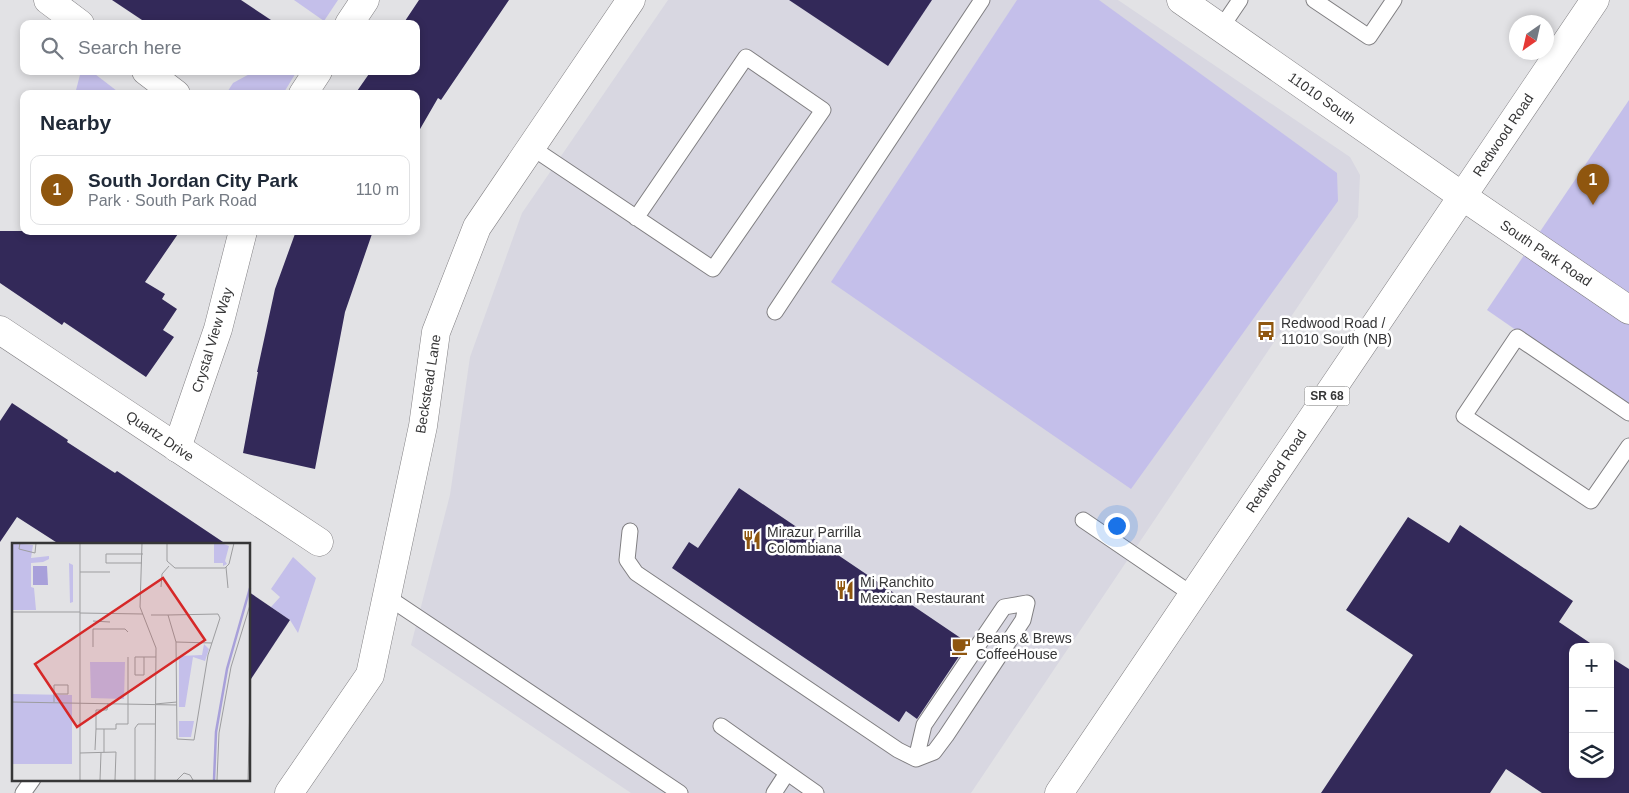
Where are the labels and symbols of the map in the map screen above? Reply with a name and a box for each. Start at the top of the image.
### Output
north arrow [1509,15,1554,60]
street label: 11010 South [1285,69,1359,127]
street label: Redwood Road [1469,91,1537,179]
pin: 1 [1577,164,1609,205]
street label: South Park Road [1497,217,1595,289]
street label: Crystal View Way [188,286,236,394]
place label: Redwood Road / 11010 South (NB) [1281,315,1392,347]
bus stop icon: Redwood Road / 11010 South (NB) [1255,320,1277,342]
street label: Beckstead Lane [412,333,444,435]
road number: SR 68 [1304,386,1350,406]
street label: Quartz Drive [123,407,197,465]
street label: Redwood Road [1242,427,1310,515]
your location [1104,513,1130,539]
place label: Mirazur Parrilla Colombiana [767,524,861,556]
restaurant icon: Mirazur Parrilla Colombiana [741,529,763,551]
inset map [12,543,250,780]
place label: Mi Ranchito Mexican Restaurant [860,574,985,606]
restaurant icon: Mi Ranchito Mexican Restaurant [834,579,856,601]
place label: Beans & Brews CoffeeHouse [976,630,1072,662]
cafe icon: Beans & Brews CoffeeHouse [950,635,972,657]

